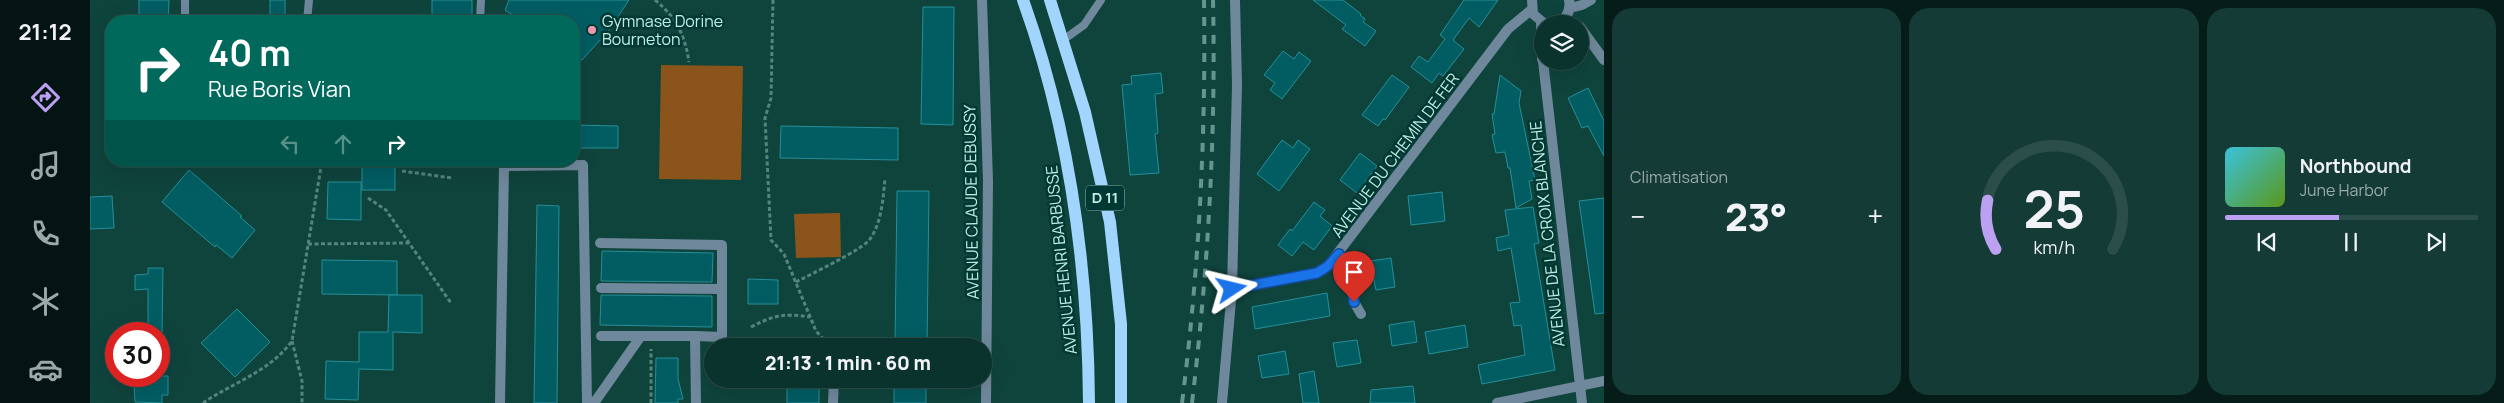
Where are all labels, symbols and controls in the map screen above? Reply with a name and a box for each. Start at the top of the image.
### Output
place label: Gymnase Dorine Bourneton [602,10,723,50]
map controls [1534,15,1589,70]
button: layers [1534,15,1589,70]
text: 21:12 [18,17,72,47]
marker: Gymnase Dorine Bourneton [586,24,598,36]
text: 40 m [208,29,291,77]
icon: right [125,35,190,100]
street label: AVENUE DU CHEMIN DE FER [1326,68,1464,242]
text: Rue Boris Vian [208,74,351,104]
icon: directions [28,80,63,115]
street label: AVENUE CLAUDE DEBUSSY [958,104,984,300]
street label: AVENUE DE LA CROIX BLANCHE [1524,120,1570,348]
icon: left [276,130,304,158]
icon: ahead [329,130,357,158]
icon: right [382,130,410,158]
icon: music [28,148,63,183]
text: Northbound [2300,153,2412,179]
street label: AVENUE HENRI BARBUSSE [1040,164,1082,356]
text: Climatisation [1630,166,1728,188]
text: 25 [2023,173,2085,244]
text: June Harbor [2300,179,2389,201]
road number: D 11 [1086,186,1124,210]
text: 23° [1725,190,1787,242]
text: − [1630,197,1645,235]
text: + [1867,197,1883,235]
icon: phone [28,216,63,251]
icon: previous [2253,228,2281,256]
icon: pause [2337,228,2365,256]
icon: next [2422,228,2450,256]
text: km/h [2033,235,2075,259]
pin [1333,251,1375,302]
icon: arrive [1340,258,1368,286]
position arrow [1205,262,1257,314]
icon: climate [28,284,63,319]
speed limit sign: 30 [105,322,170,387]
text: 21:13 · 1 min · 60 m [765,350,931,376]
icon: car [28,352,63,387]

